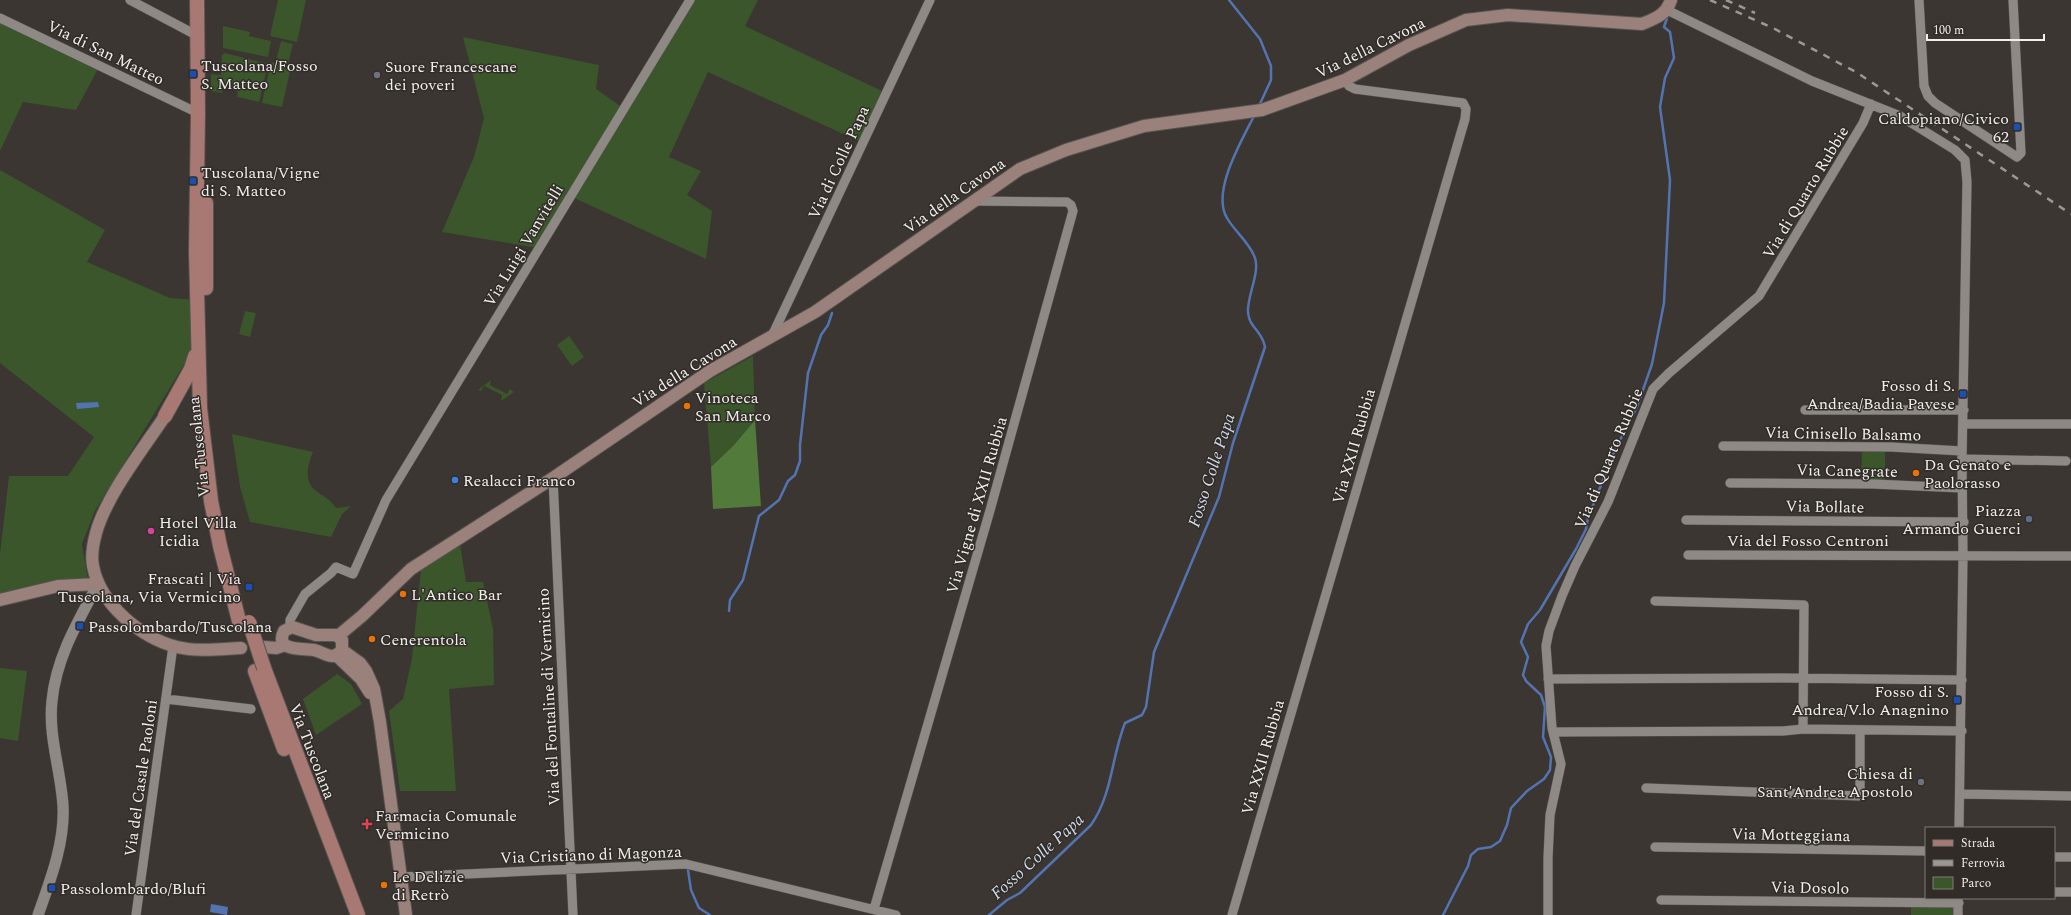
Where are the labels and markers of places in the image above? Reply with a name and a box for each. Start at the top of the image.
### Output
place label: Tuscolana/Fosso S. Matteo [201,54,318,96]
place label: Suore Francescane dei poveri [385,55,517,97]
marker: Tuscolana/Fosso S. Matteo [188,69,198,79]
marker: Suore Francescane dei poveri [372,70,382,80]
place label: Caldopiano/Civico 62 [1878,107,2009,149]
marker: Caldopiano/Civico 62 [2012,122,2022,132]
place label: Tuscolana/Vigne di S. Matteo [201,161,320,203]
marker: Tuscolana/Vigne di S. Matteo [188,176,198,186]
place label: Fosso di S. Andrea/Badia Pavese [1807,374,1955,416]
place label: Vinoteca San Marco [695,386,771,428]
marker: Fosso di S. Andrea/Badia Pavese [1958,389,1968,399]
marker: Vinoteca San Marco [682,401,692,411]
place label: Da Genato e Paolorasso [1924,453,2011,495]
marker: Da Genato e Paolorasso [1911,468,1921,478]
place label: Realacci Franco [463,469,575,493]
marker: Realacci Franco [450,475,460,485]
place label: Piazza Armando Guerci [1902,499,2021,541]
place label: Hotel Villa Icidia [159,511,237,553]
marker: Piazza Armando Guerci [2024,514,2034,524]
marker: Hotel Villa Icidia [146,526,156,536]
place label: Frascati | Via Tuscolana, Via Vermicino [57,567,241,609]
marker: Frascati | Via Tuscolana, Via Vermicino [244,582,254,592]
place label: L'Antico Bar [411,583,502,607]
marker: L'Antico Bar [398,589,408,599]
place label: Passolombardo/Tuscolana [88,615,272,639]
marker: Passolombardo/Tuscolana [75,621,85,631]
place label: Cenerentola [380,628,467,652]
marker: Cenerentola [367,634,377,644]
place label: Fosso di S. Andrea/V.lo Anagnino [1791,680,1949,722]
marker: Fosso di S. Andrea/V.lo Anagnino [1952,695,1962,705]
place label: Chiesa di Sant'Andrea Apostolo [1757,762,1913,804]
marker: Chiesa di Sant'Andrea Apostolo [1916,777,1926,787]
place label: Farmacia Comunale Vermicino [375,804,517,846]
marker: Farmacia Comunale Vermicino [362,819,372,829]
place label: Le Delizie di Retrò [392,865,464,907]
place label: Passolombardo/Blufi [60,877,206,901]
marker: Le Delizie di Retrò [379,880,389,890]
marker: Passolombardo/Blufi [47,883,57,893]

